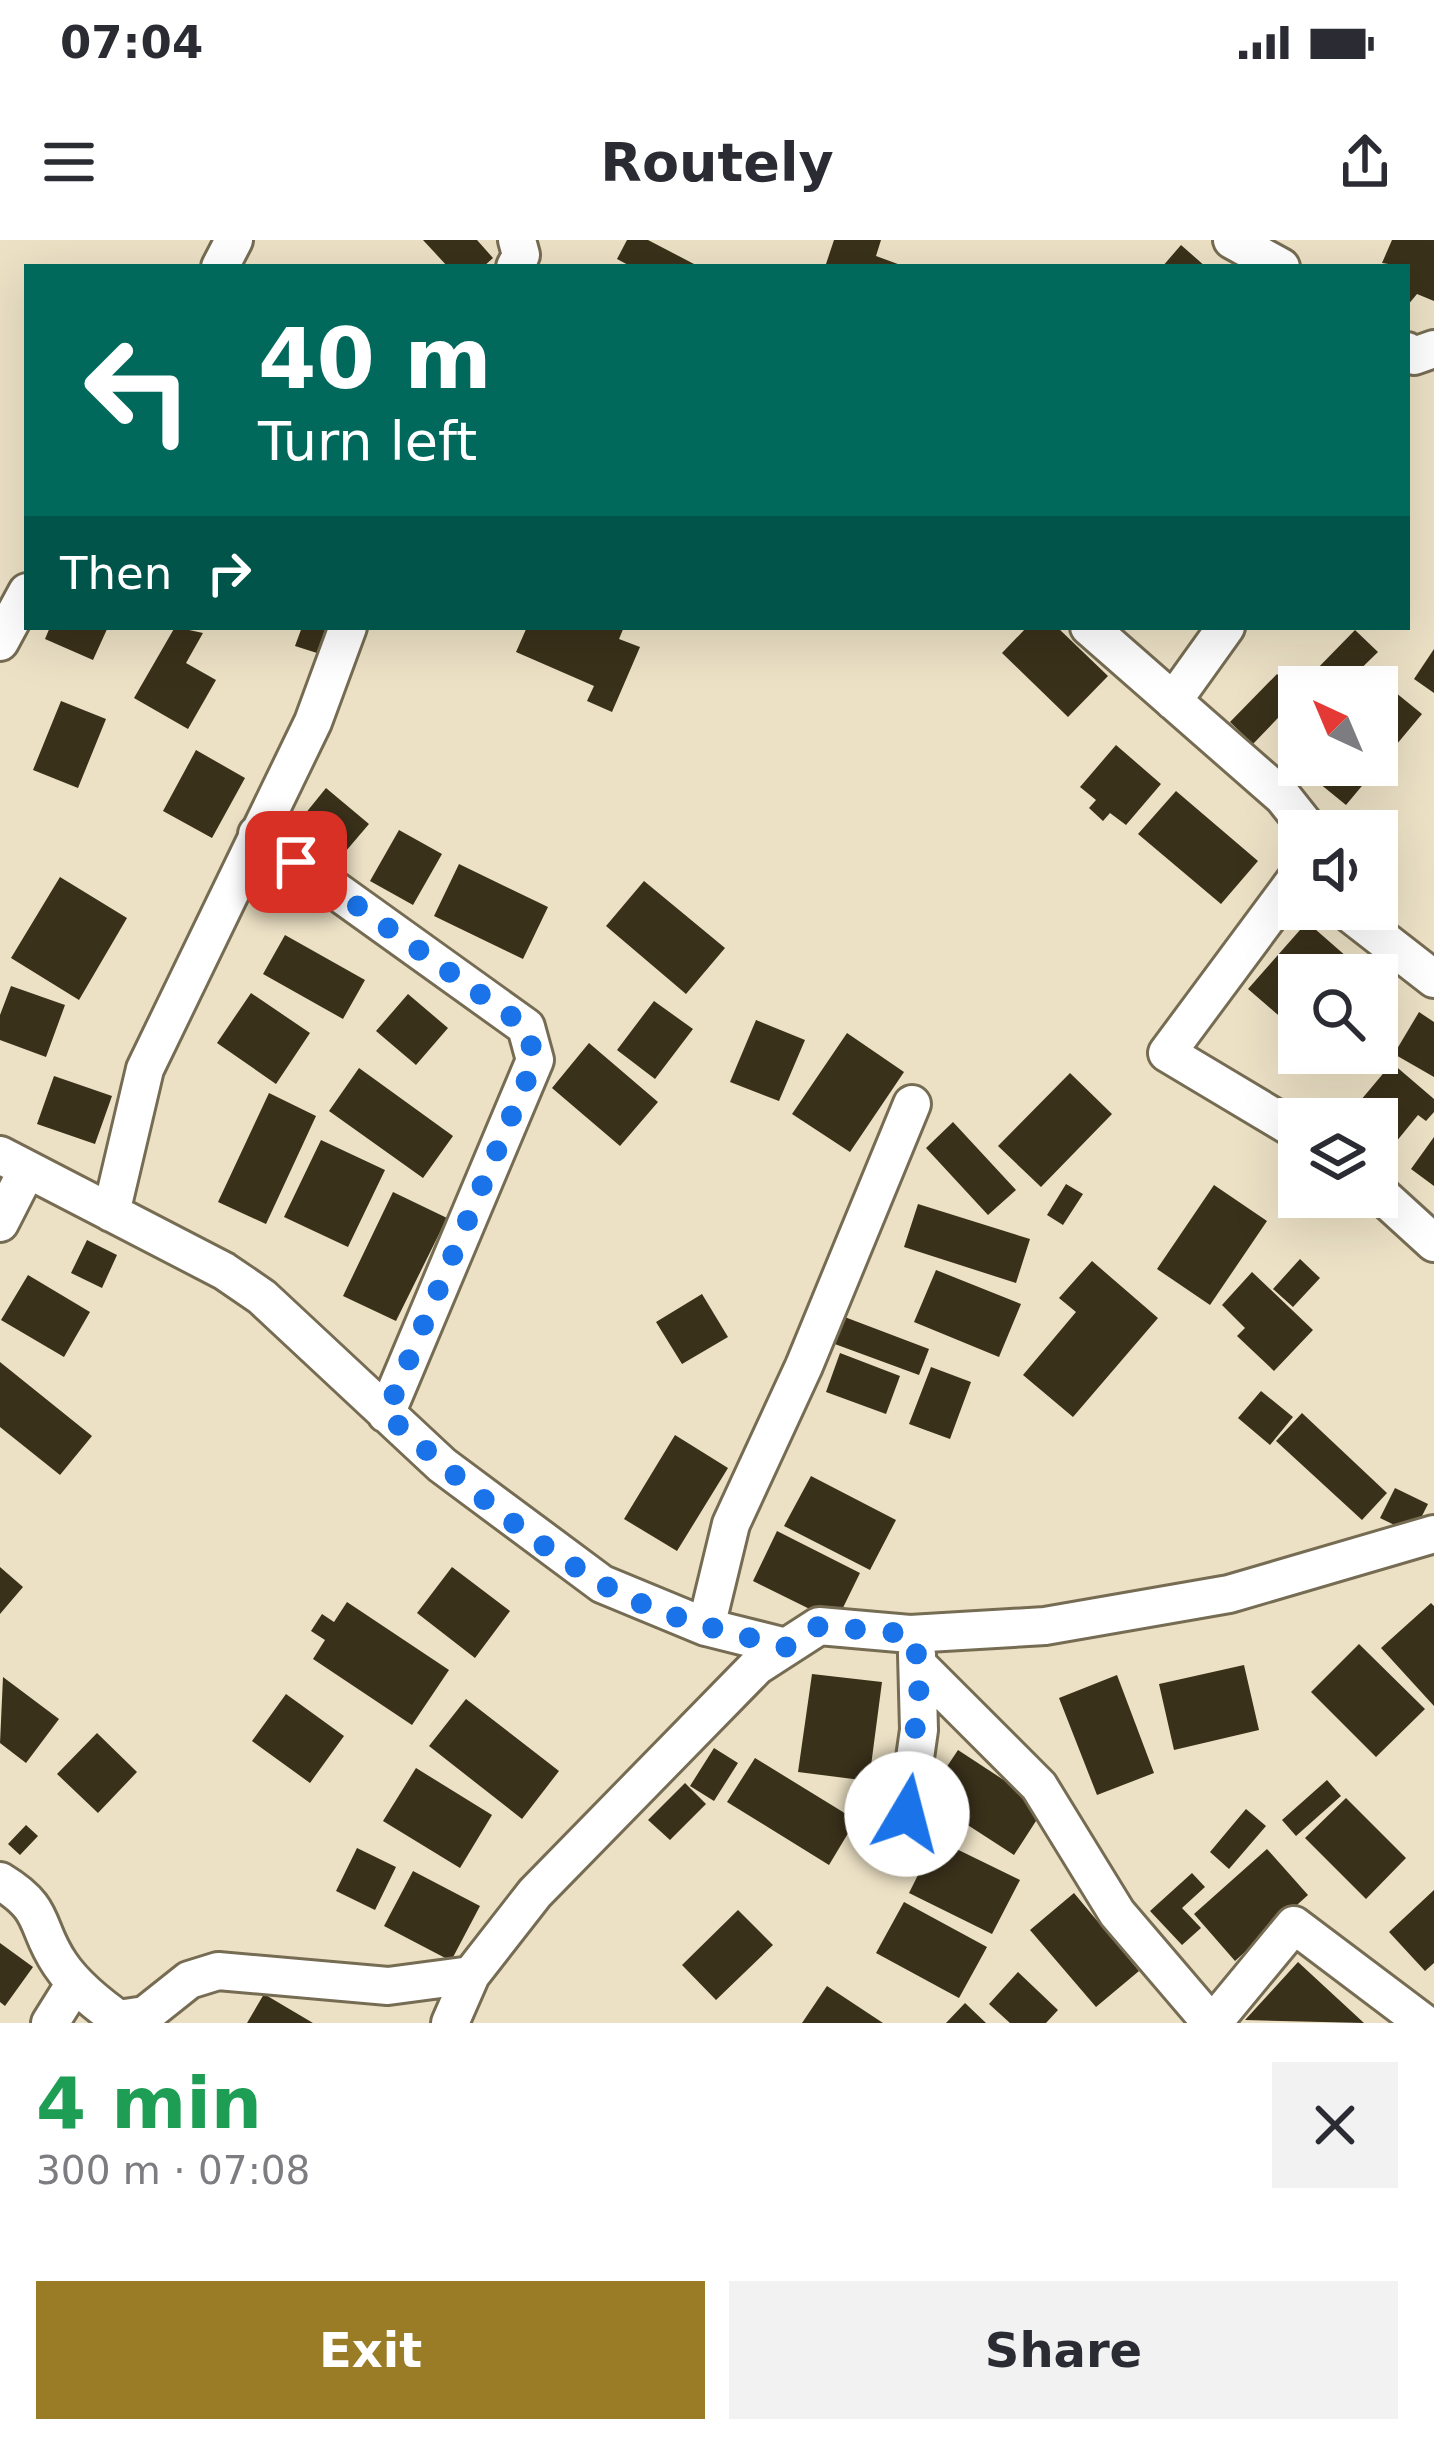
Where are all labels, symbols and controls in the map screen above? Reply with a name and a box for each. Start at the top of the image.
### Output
text: 07:04 [60,16,203,69]
icon: menu [36,129,102,195]
icon: share [1332,129,1398,195]
text: Routely [600,131,834,194]
text: 40 m [258,310,492,408]
icon: left [60,312,216,468]
text: Turn left [258,410,477,473]
icon: right [196,540,262,606]
text: Then [60,547,172,600]
north arrow [1278,666,1398,786]
map controls [1278,666,1398,1218]
button: sound [1278,810,1398,930]
pin [245,811,347,913]
icon: arrive [263,829,329,895]
button: search [1278,954,1398,1074]
button: layers [1278,1098,1398,1218]
position arrow [844,1751,970,1877]
text: 4 min [36,2061,262,2145]
button: close [1272,2062,1398,2188]
text: 300 m · 07:08 [36,2148,310,2193]
button: Exit [36,2281,705,2419]
button: Share [729,2281,1398,2419]

